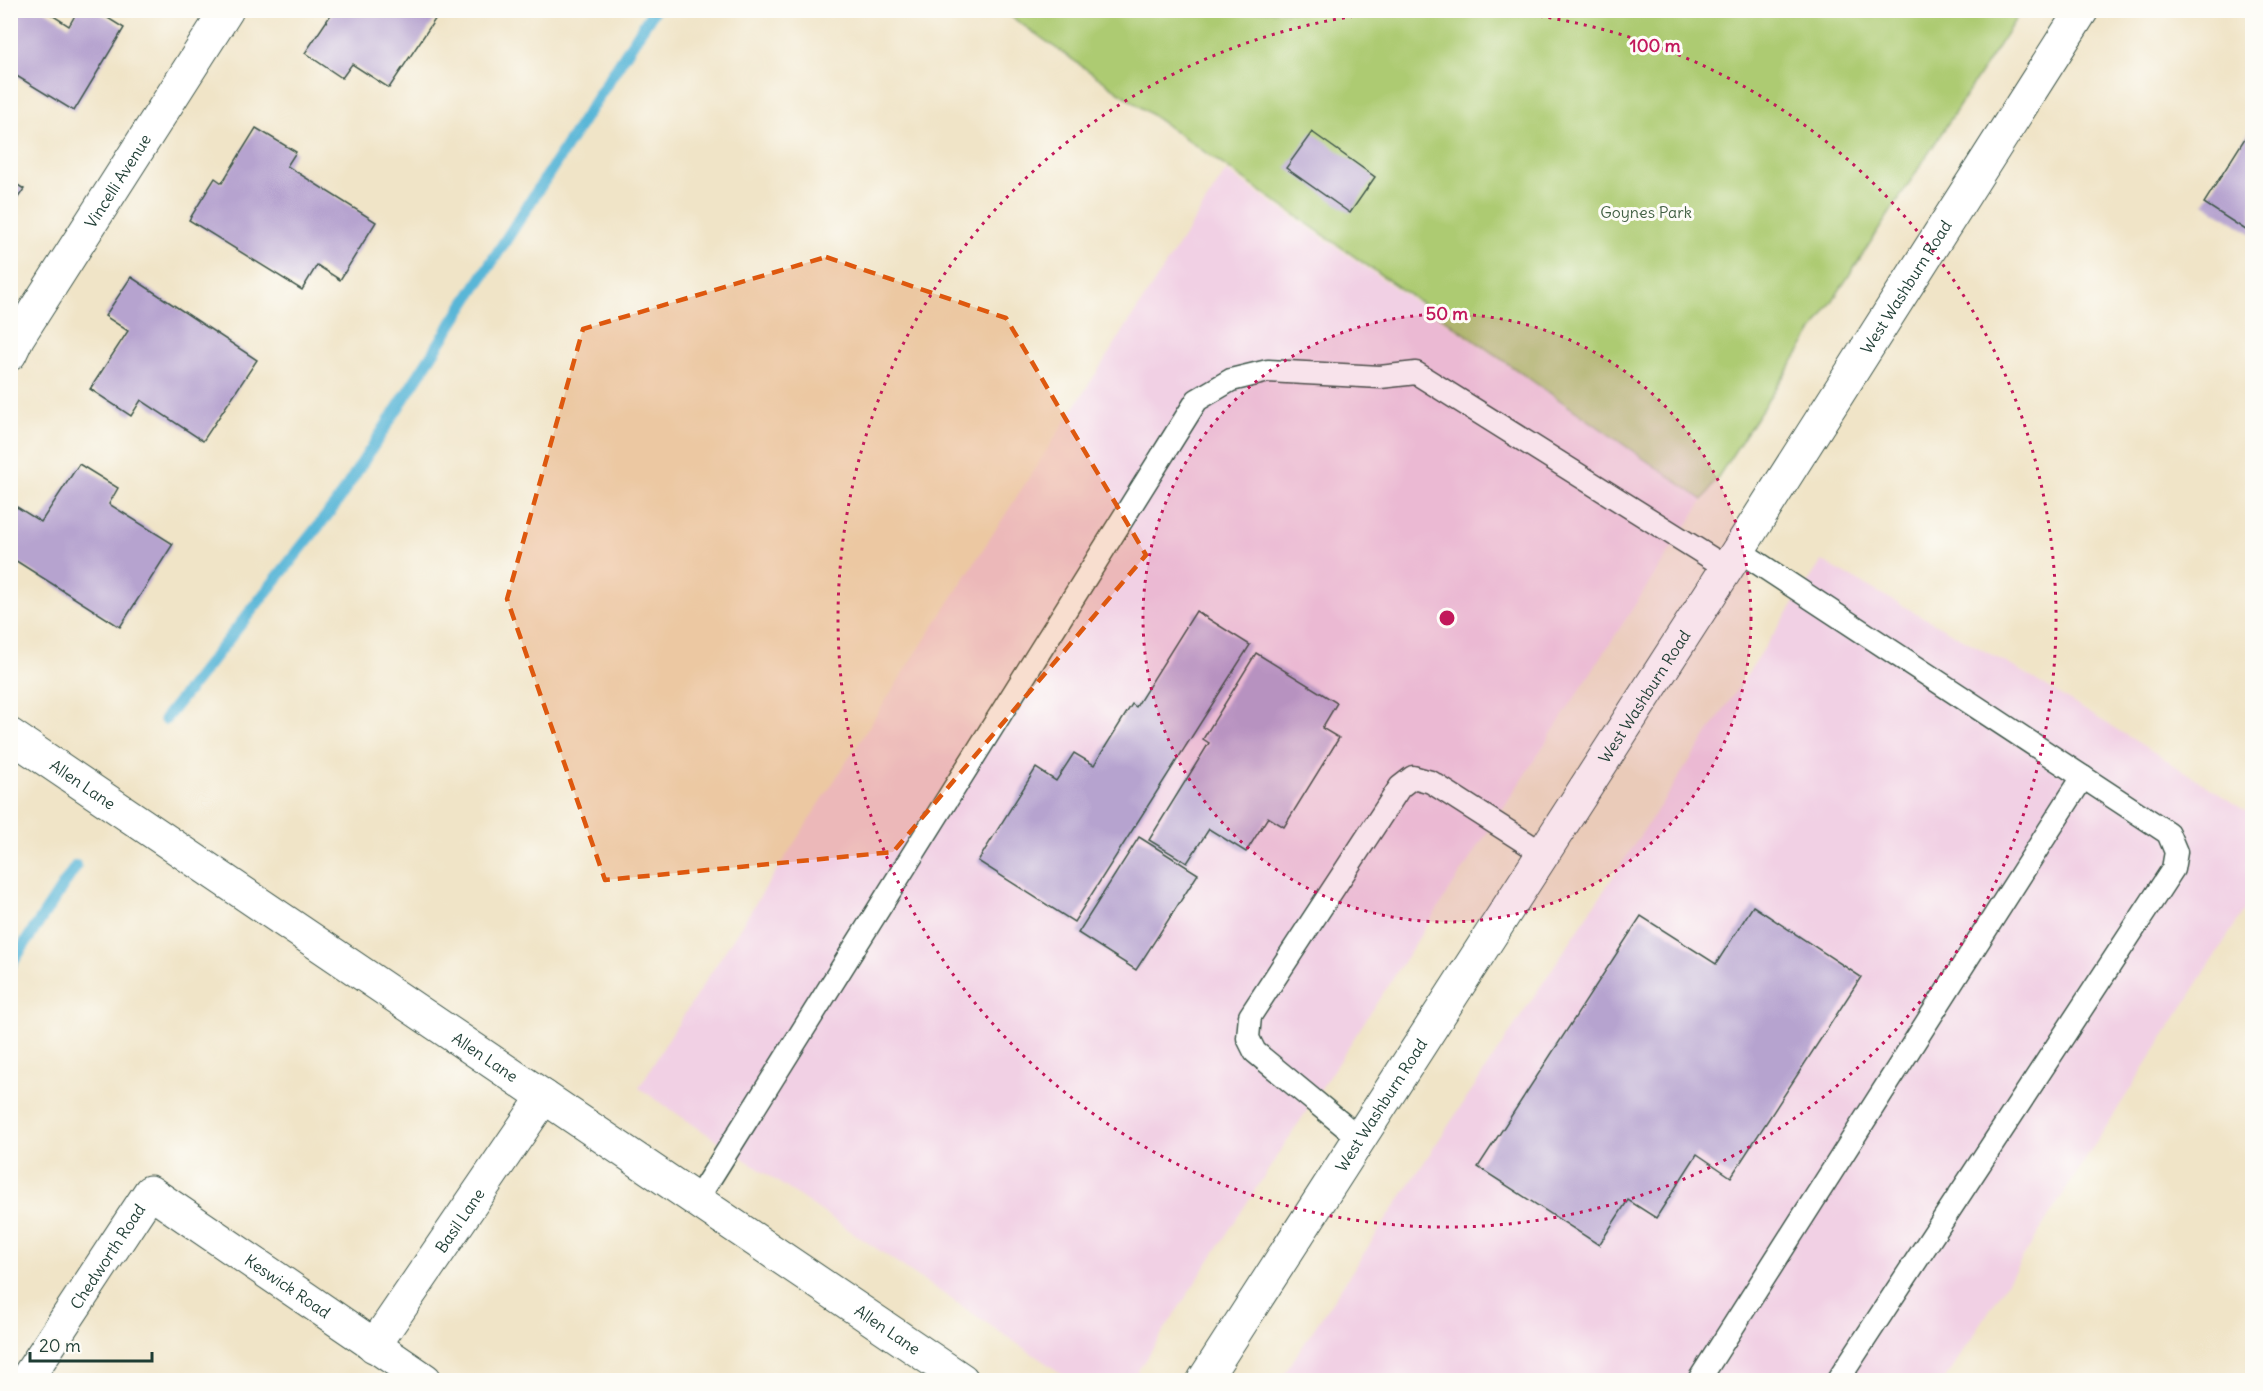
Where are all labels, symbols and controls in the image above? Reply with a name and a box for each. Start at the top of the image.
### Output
text: 100 m [1630,34,1681,57]
street label: Vincelli Avenue [80,130,155,232]
park label: Goynes Park [1600,202,1692,222]
street label: West Washburn Road [1856,217,1956,357]
text: 50 m [1426,302,1468,325]
centre of rings [1437,608,1457,628]
street label: West Washburn Road [1594,626,1694,767]
street label: Allen Lane [46,755,119,814]
street label: Allen Lane [449,1028,522,1086]
street label: West Washburn Road [1331,1035,1431,1175]
street label: Basil Lane [431,1184,489,1256]
street label: Chedworth Road [66,1200,149,1313]
street label: Keswick Road [241,1250,334,1322]
street label: Allen Lane [851,1300,924,1359]
scale bar [30,1325,152,1363]
text: 20 m [39,1334,81,1357]

